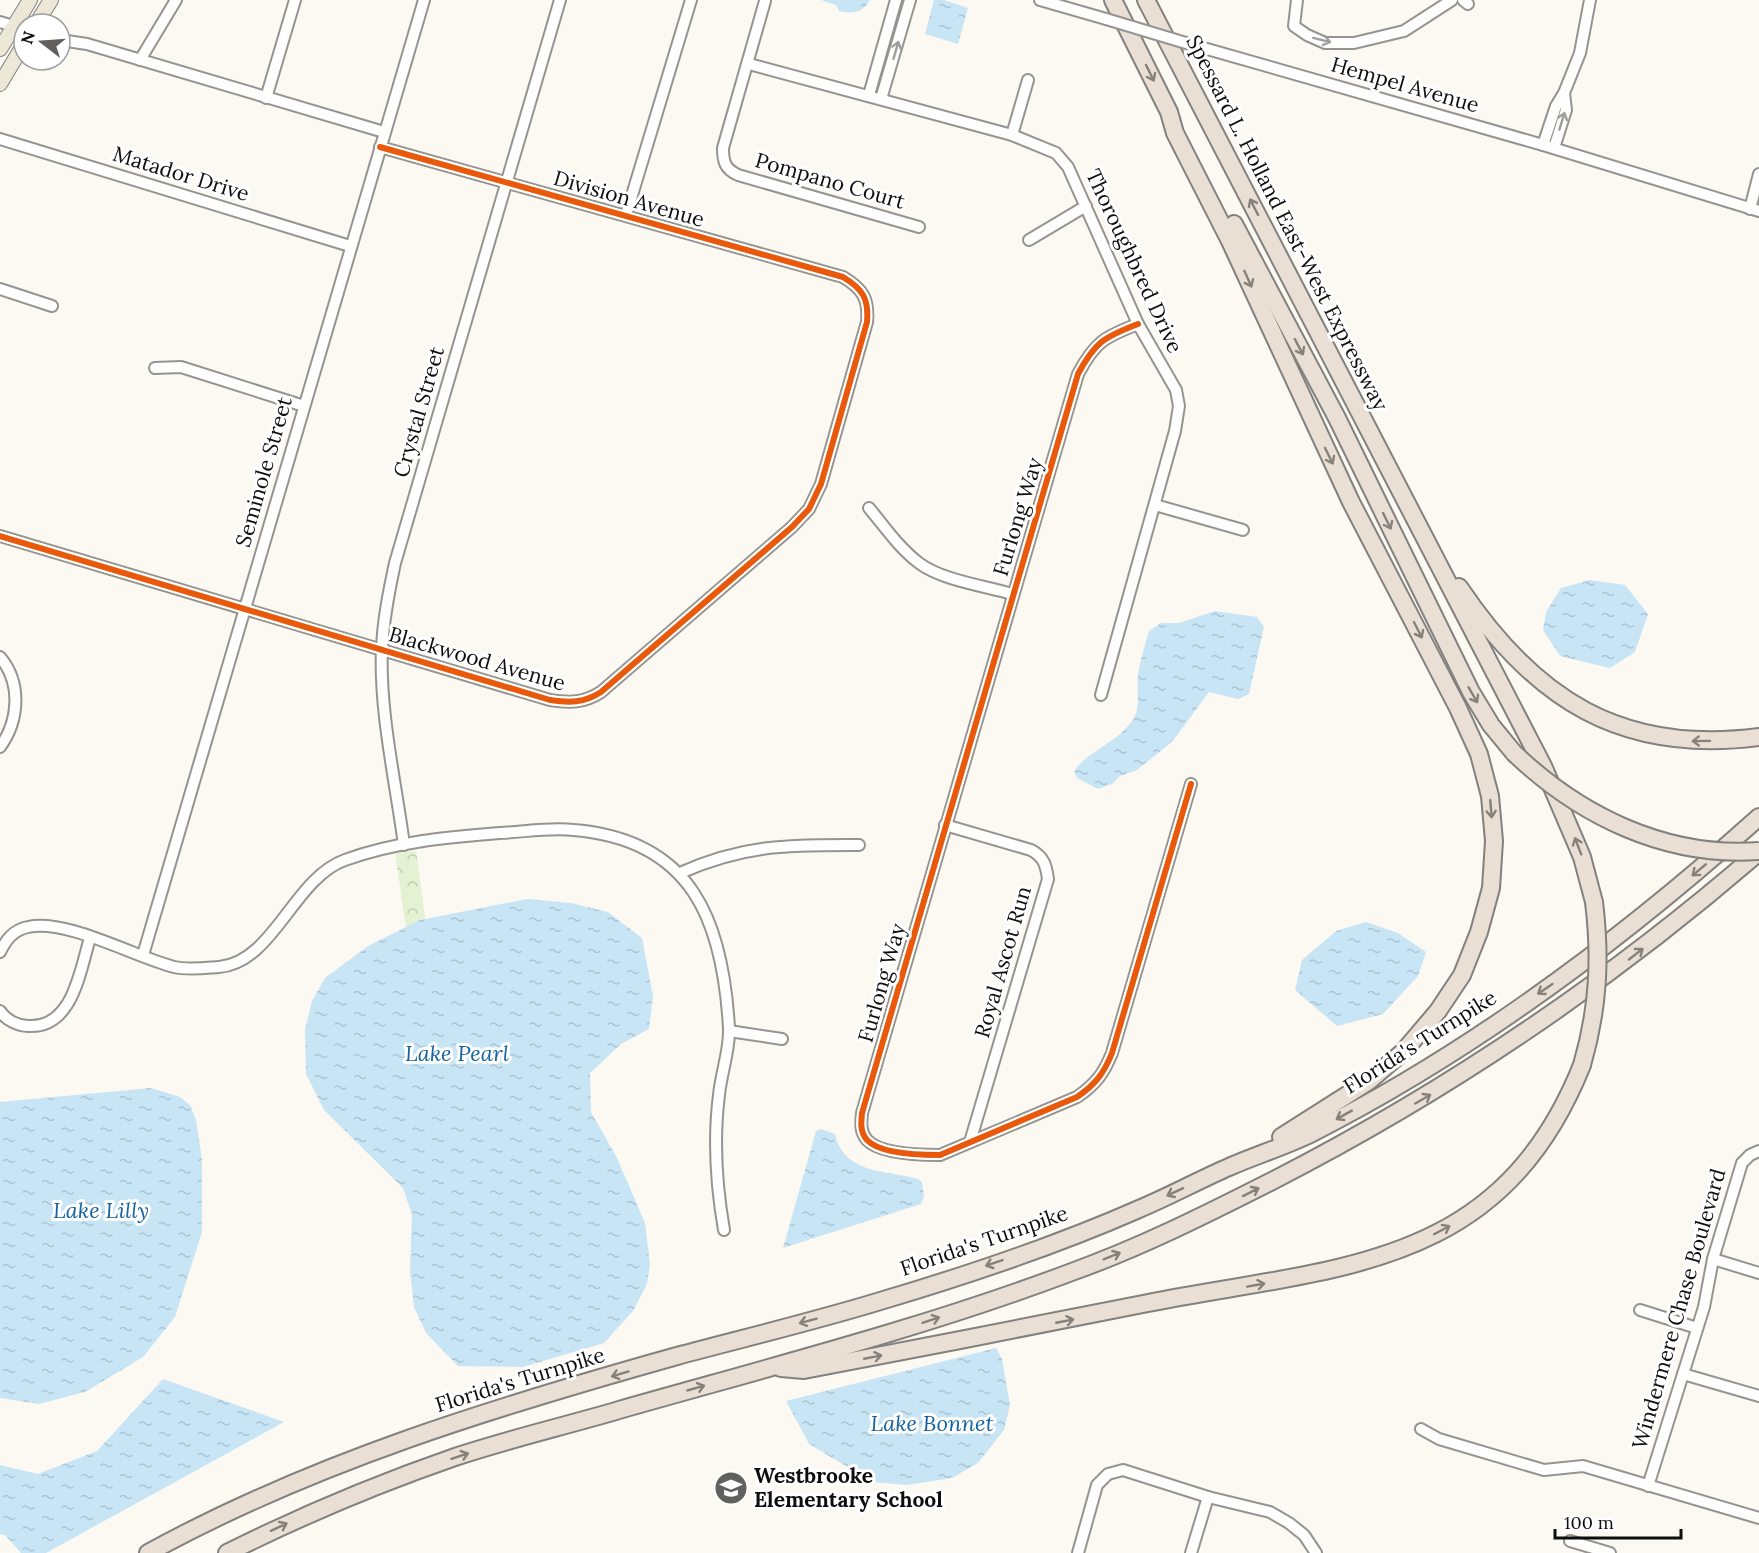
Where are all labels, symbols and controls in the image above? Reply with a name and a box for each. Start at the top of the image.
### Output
north arrow [12,12,72,72]
text: N [16,29,39,46]
street label: Spessard L. Holland East-West Expressway [1180,30,1394,415]
one-way arrow [1312,35,1331,47]
one-way arrow [890,41,902,60]
street label: Hempel Avenue [1328,51,1482,119]
one-way arrow [1144,63,1156,81]
one-way arrow [1557,112,1568,131]
street label: Matador Drive [110,140,252,207]
street label: Pompano Court [752,146,909,215]
street label: Division Avenue [551,164,708,233]
street label: Thoroughbred Drive [1080,165,1189,357]
one-way arrow [1248,199,1259,217]
one-way arrow [1242,269,1254,287]
one-way arrow [1294,337,1305,355]
street label: Crystal Street [387,343,450,480]
street label: Seminole Street [229,393,298,550]
one-way arrow [1324,447,1336,465]
street label: Furlong Way [987,454,1048,579]
one-way arrow [1382,511,1393,529]
street label: Blackwood Avenue [386,620,569,697]
one-way arrow [1413,620,1424,638]
one-way arrow [1468,686,1480,703]
one-way arrow [1691,735,1711,747]
one-way arrow [1486,798,1497,818]
one-way arrow [1571,837,1582,855]
one-way arrow [1692,863,1707,877]
street label: Royal Ascot Run [968,883,1037,1041]
street label: Furlong Way [852,920,911,1045]
one-way arrow [1628,947,1644,960]
one-way arrow [1538,983,1554,995]
street label: Florida's Turnpike [1338,984,1501,1100]
water label: Lake Pearl [405,1039,509,1067]
one-way arrow [1414,1093,1431,1105]
one-way arrow [1336,1110,1354,1121]
street label: Windermere Chase Boulevard [1625,1165,1732,1452]
one-way arrow [1242,1185,1260,1197]
one-way arrow [1167,1187,1185,1199]
water label: Lake Lilly [53,1196,149,1224]
street label: Florida's Turnpike [896,1199,1071,1282]
one-way arrow [1433,1224,1451,1235]
one-way arrow [1103,1250,1121,1261]
one-way arrow [985,1259,1004,1270]
one-way arrow [1246,1279,1266,1290]
one-way arrow [921,1313,940,1324]
one-way arrow [1054,1315,1074,1326]
one-way arrow [799,1316,818,1327]
street label: Florida's Turnpike [432,1341,608,1418]
one-way arrow [863,1351,882,1362]
one-way arrow [611,1369,630,1380]
one-way arrow [686,1382,705,1394]
water label: Lake Bonnet [870,1409,994,1437]
one-way arrow [450,1449,469,1460]
place label: Westbrooke Elementary School [754,1462,943,1513]
school or university icon: Westbrooke Elementary School [713,1470,749,1506]
scale bar [1555,1502,1681,1540]
text: 100 m [1564,1511,1614,1534]
one-way arrow [270,1521,288,1533]

